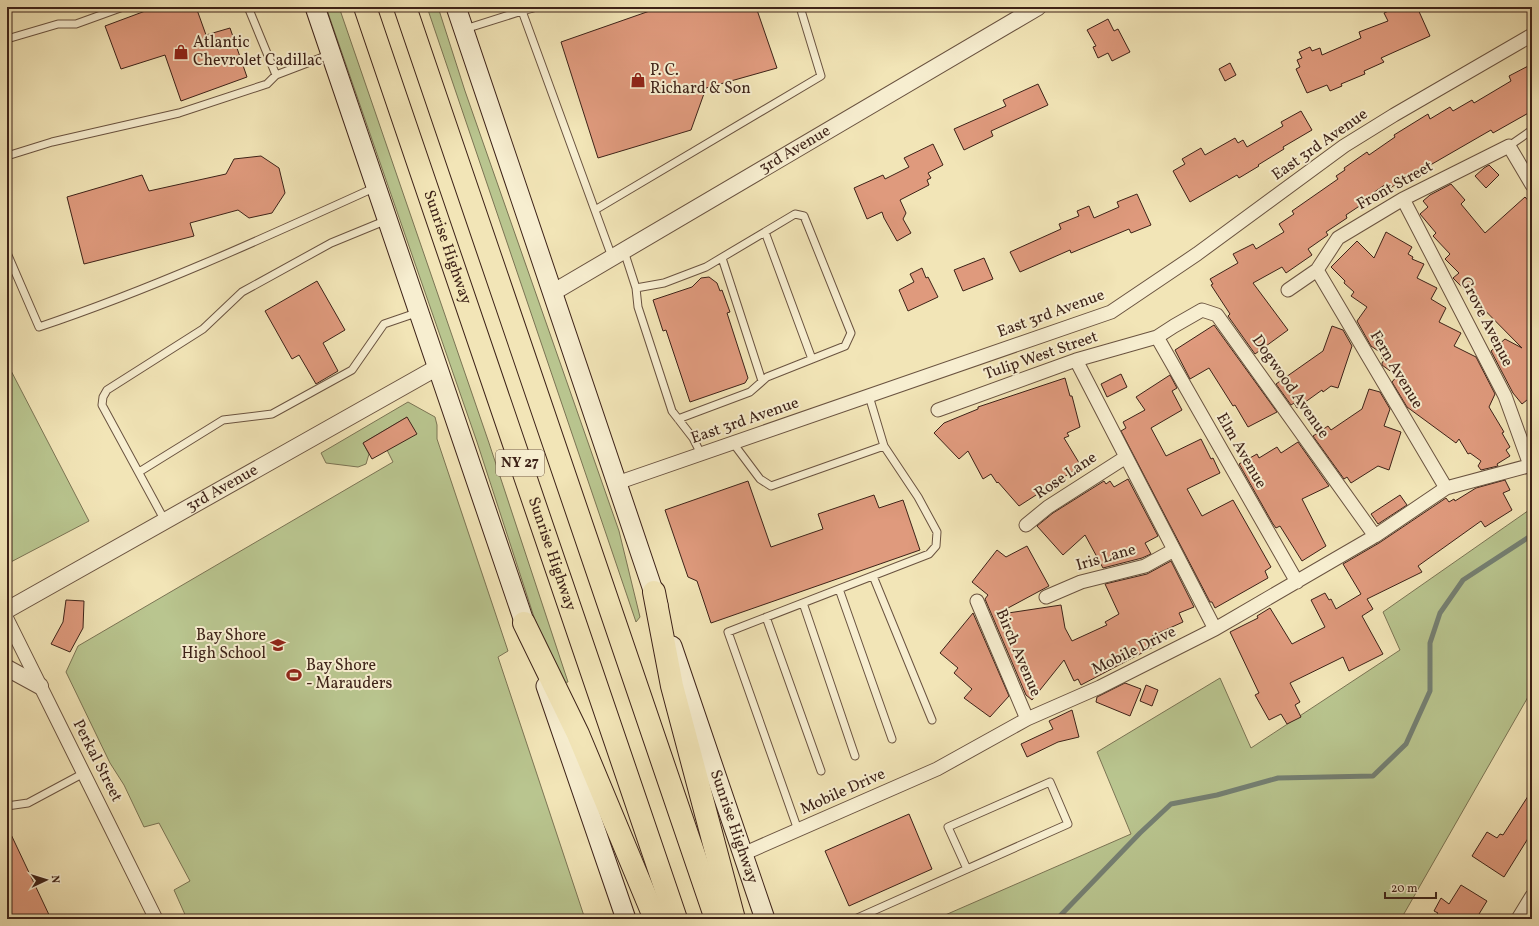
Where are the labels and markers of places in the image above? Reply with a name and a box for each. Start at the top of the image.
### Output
place label: Atlantic Chevrolet Cadillac [193,32,322,72]
shop icon: Atlantic Chevrolet Cadillac [172,43,190,61]
place label: P. C. Richard & Son [650,60,751,100]
shop icon: P. C. Richard & Son [629,71,647,89]
place label: Bay Shore High School [181,625,266,665]
school or university icon: Bay Shore High School [269,636,287,654]
place label: Bay Shore - Marauders [306,655,392,695]
sports icon: Bay Shore - Marauders [285,666,303,684]

